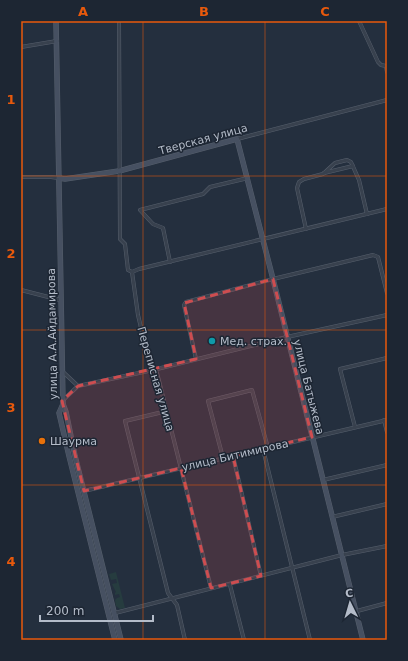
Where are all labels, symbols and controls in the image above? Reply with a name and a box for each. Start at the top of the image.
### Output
text: A [78,4,88,19]
text: B [199,4,209,19]
text: C [320,4,330,19]
text: 1 [6,92,16,107]
street label: Тверская улица [156,121,249,158]
text: 2 [6,246,16,261]
street label: улица А.А.Айдамирова [45,268,60,400]
street label: Переписная улица [134,325,177,433]
place label: Мед. страх. [220,335,287,348]
marker: Мед. страх. [207,336,217,346]
street label: улица Батыжева [290,338,327,436]
text: 3 [6,400,16,415]
place label: Шаурма [50,435,97,448]
marker: Шаурма [37,436,47,446]
street label: улица Битимирова [181,437,290,474]
text: 4 [6,554,16,569]
north arrow [330,583,370,623]
text: С [345,587,354,600]
scale bar [40,597,153,623]
text: 200 m [46,604,84,618]

